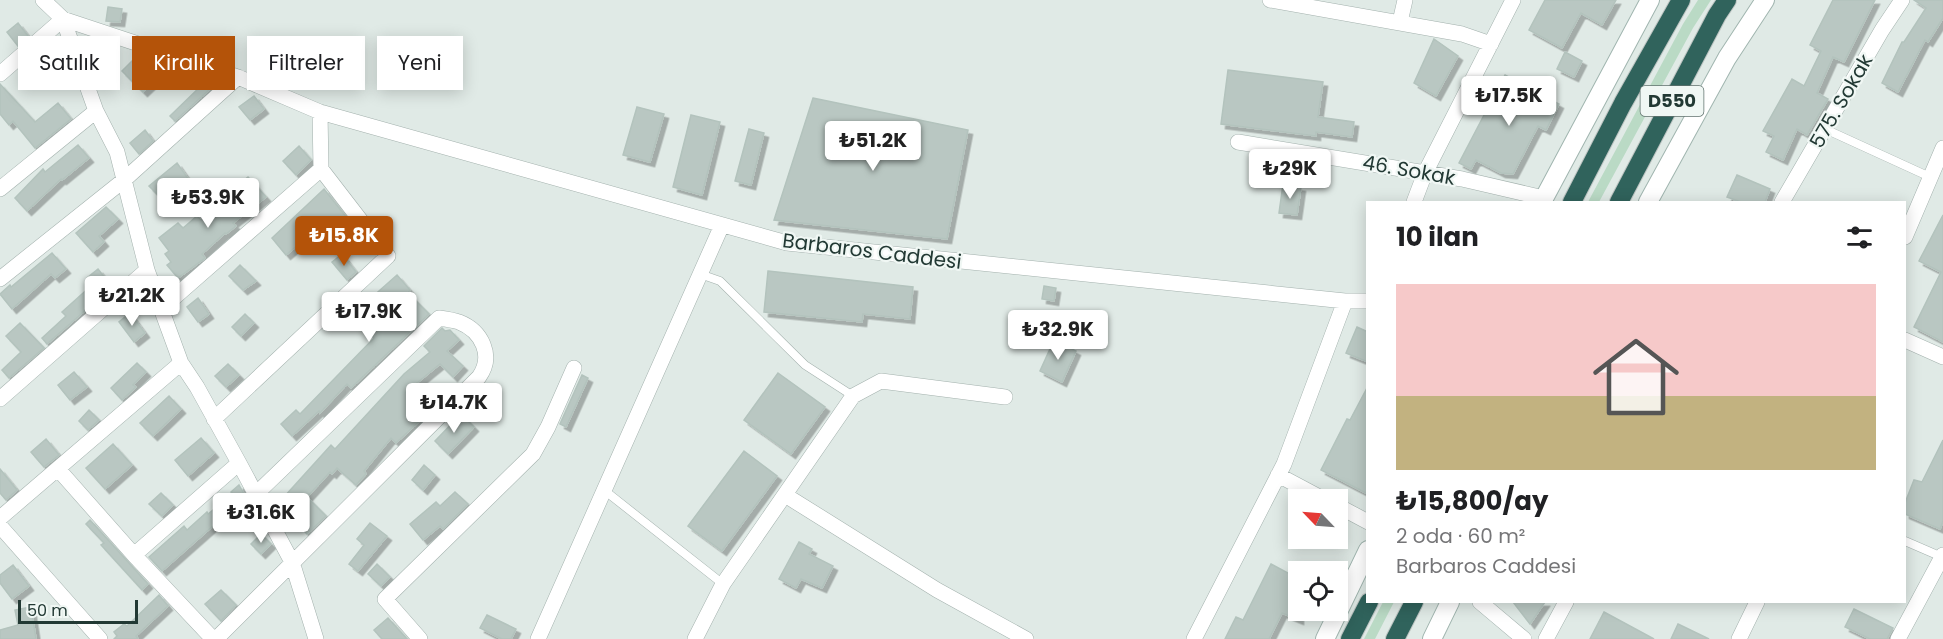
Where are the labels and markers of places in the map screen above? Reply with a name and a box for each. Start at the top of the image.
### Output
pin: ₺17.5K [1460,76,1558,127]
pin: ₺51.2K [824,121,922,172]
pin: ₺29K [1254,149,1326,200]
pin: ₺53.9K [159,178,257,229]
pin: ₺15.8K [295,216,393,267]
pin: ₺21.2K [83,276,181,327]
pin: ₺17.9K [320,292,418,343]
pin: ₺32.9K [1009,310,1107,361]
pin: ₺14.7K [405,383,503,434]
pin: ₺31.6K [212,493,310,544]

